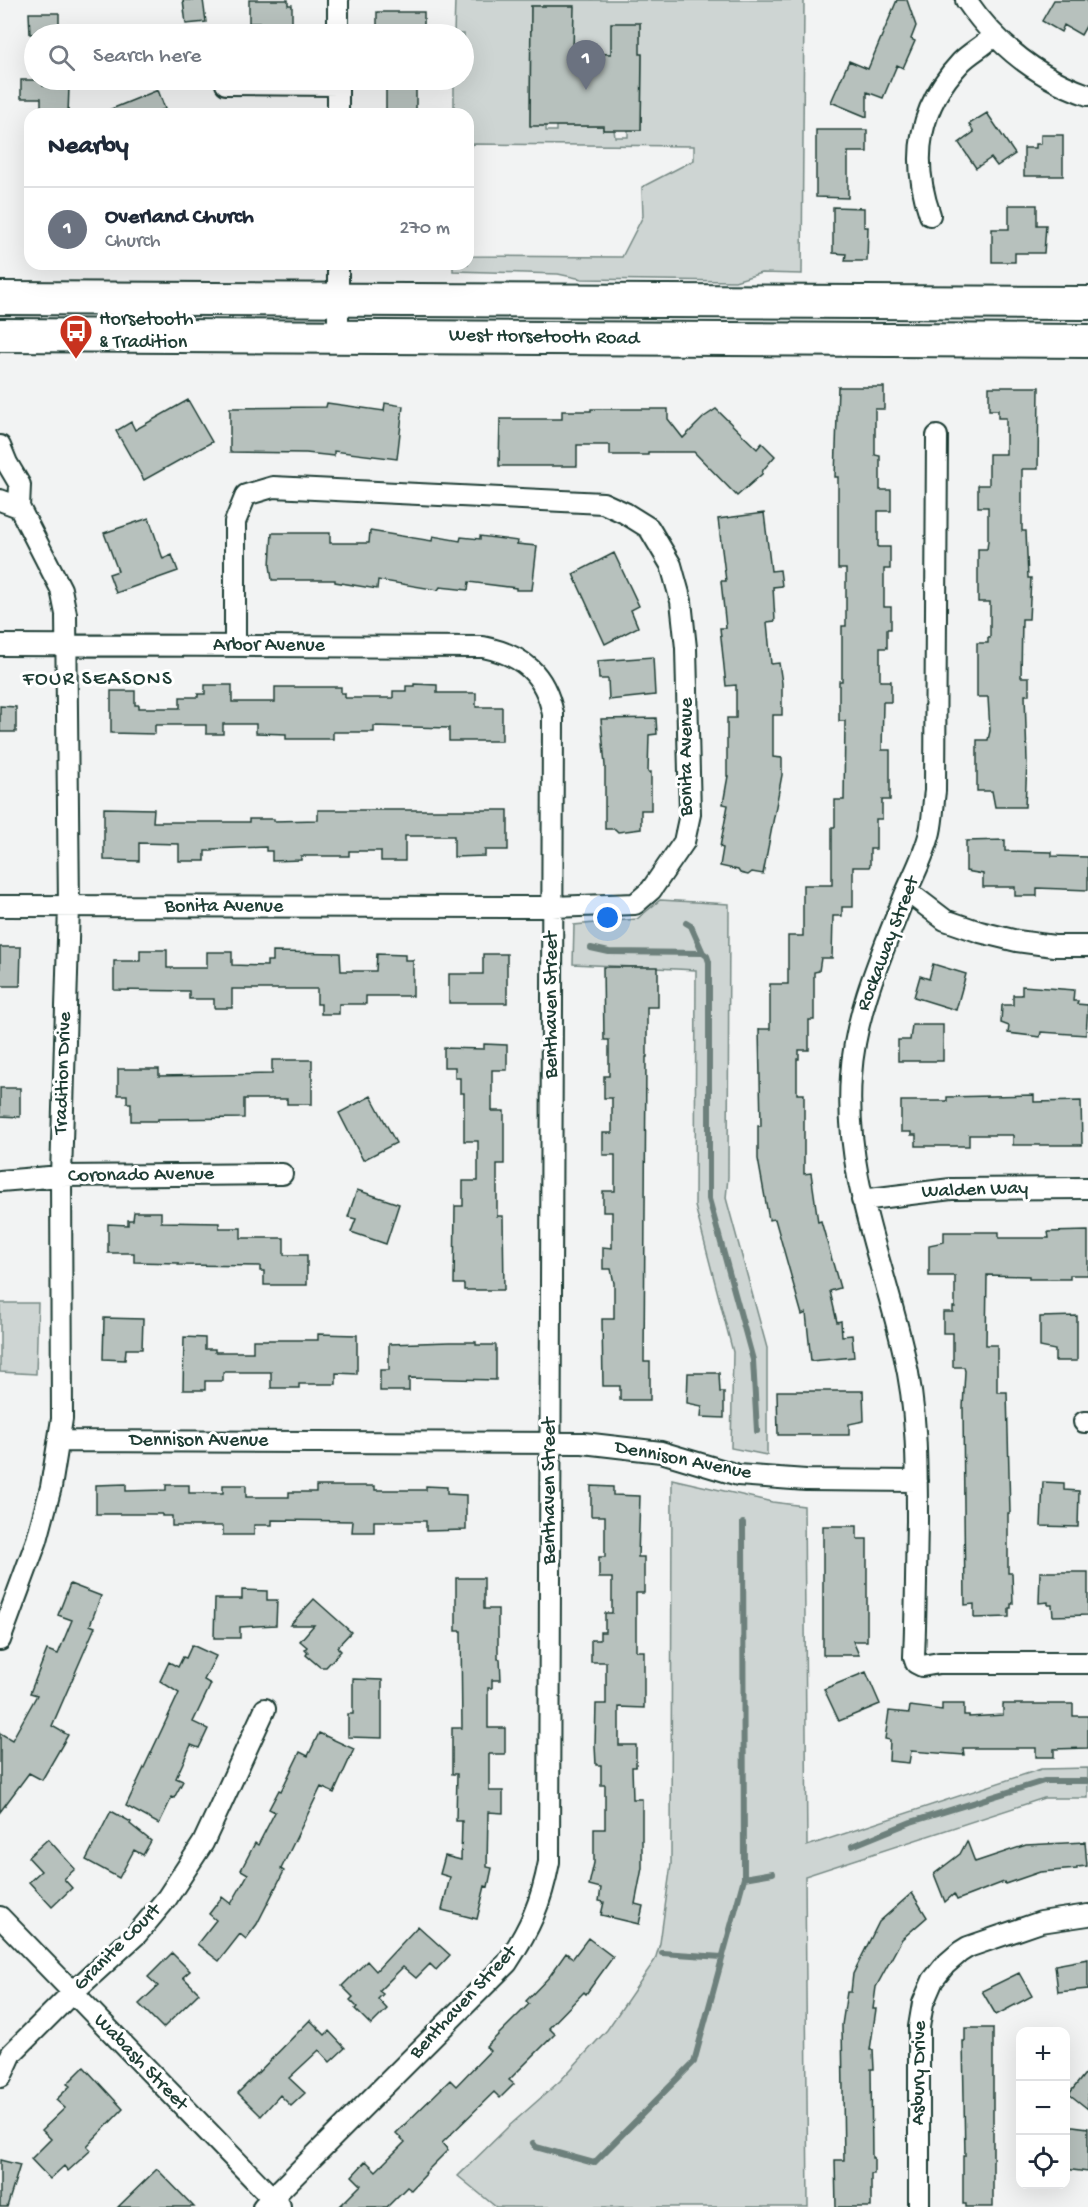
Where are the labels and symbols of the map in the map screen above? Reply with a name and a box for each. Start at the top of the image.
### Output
pin: 1 [566,40,606,90]
place label: Horsetooth & Tradition [99,309,194,355]
bus stop icon: Horsetooth & Tradition [58,313,94,360]
street label: West Horsetooth Road [449,325,642,351]
street label: Arbor Avenue [213,635,326,658]
district label: FOUR SEASONS [22,668,173,693]
street label: Bonita Avenue [676,697,699,817]
street label: Rockaway Street [853,872,926,1014]
street label: Bonita Avenue [164,896,284,919]
your location [593,903,622,932]
street label: Benthaven Street [541,930,564,1079]
street label: Tradition Drive [50,1011,78,1136]
street label: Coronado Avenue [68,1163,215,1189]
street label: Walden Way [921,1178,1029,1204]
street label: Benthaven Street [539,1416,562,1565]
street label: Dennison Avenue [128,1430,269,1453]
street label: Dennison Avenue [611,1436,754,1486]
street label: Granite Court [70,1898,168,1996]
street label: Benthaven Street [405,1940,524,2065]
street label: Wabash Street [88,2010,193,2118]
street label: Asbury Drive [908,2020,932,2125]

